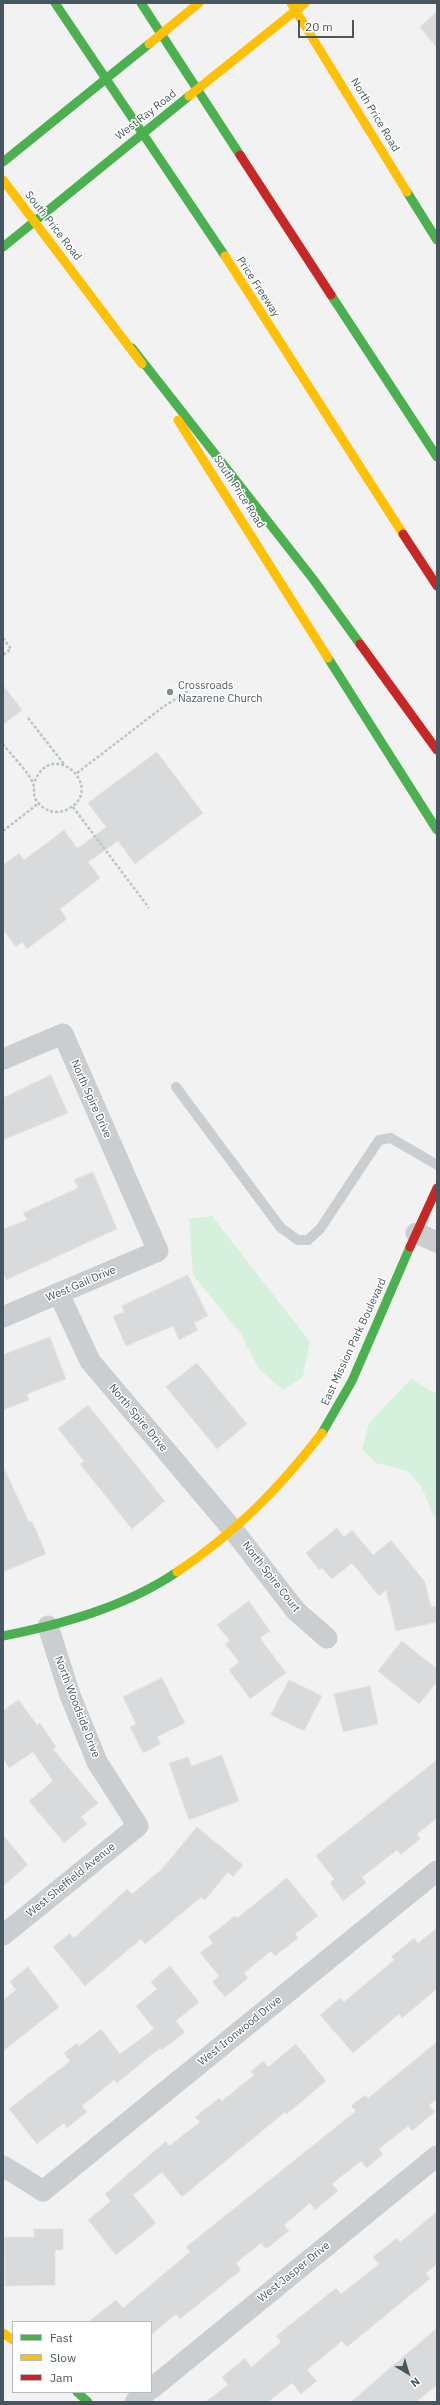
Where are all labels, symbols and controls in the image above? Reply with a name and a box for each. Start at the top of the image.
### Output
scale bar [300,12,356,38]
text: 20 m [305,19,333,34]
street label: North Price Road [348,76,402,154]
street label: West Ray Road [113,87,179,143]
street label: South Price Road [22,189,84,263]
street label: Price Freeway [234,254,282,320]
street label: South Price Road [211,453,267,531]
place label: Crossroads Nazarene Church [178,679,263,705]
marker: Crossroads Nazarene Church [165,687,175,697]
street label: North Spire Drive [68,1058,114,1140]
street label: West Gail Drive [44,1263,118,1305]
street label: East Mission Park Boulevard [319,1276,389,1408]
street label: North Spire Drive [106,1381,170,1455]
street label: North Spire Court [239,1539,303,1615]
street label: North Woodside Drive [52,1654,102,1760]
street label: West Sheffield Avenue [24,1840,118,1920]
street label: West Ironwood Drive [196,1993,284,2069]
street label: West Jasper Drive [255,2239,333,2305]
legend [12,2321,152,2393]
text: Fast [50,2330,73,2345]
text: Slow [50,2350,76,2365]
north arrow [388,2353,428,2393]
text: Jam [50,2370,73,2385]
text: N [408,2374,423,2390]

